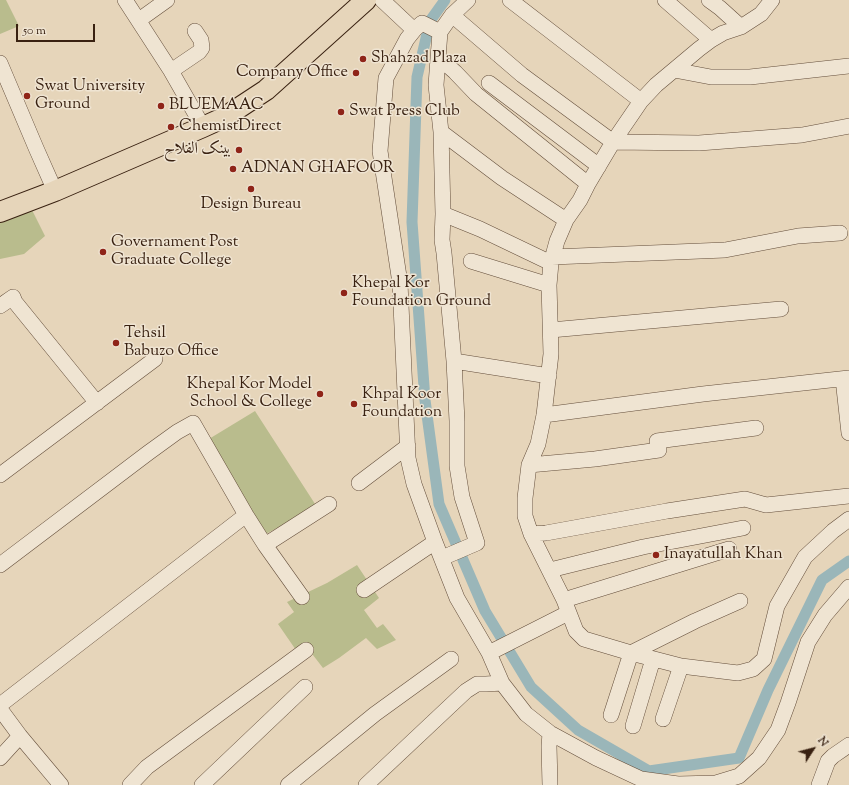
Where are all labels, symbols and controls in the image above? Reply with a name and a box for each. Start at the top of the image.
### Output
scale bar [18,16,97,42]
text: 50 m [23,22,46,40]
place label: Shahzad Plaza [371,49,467,69]
marker: Shahzad Plaza [358,54,368,64]
place label: Company Office [236,63,348,83]
marker: Company Office [351,68,361,78]
place label: Swat University Ground [35,77,145,115]
marker: Swat University Ground [22,91,32,101]
place label: BLUEMAAC [169,96,264,116]
marker: BLUEMAAC [156,101,166,111]
place label: Swat Press Club [349,102,460,122]
marker: Swat Press Club [336,107,346,117]
place label: ChemistDirect [179,117,281,137]
marker: ChemistDirect [166,122,176,132]
place label: بینک الفلاح [164,140,231,160]
marker: بینک الفلاح [234,145,244,155]
place label: ADNAN GHAFOOR [241,159,395,179]
marker: ADNAN GHAFOOR [228,164,238,174]
marker: Design Bureau [246,184,256,194]
place label: Design Bureau [201,195,301,215]
place label: Governament Post Graduate College [111,233,238,271]
marker: Governament Post Graduate College [98,247,108,257]
place label: Khepal Kor Foundation Ground [352,274,491,312]
marker: Khepal Kor Foundation Ground [339,288,349,298]
place label: Tehsil Babuzo Office [124,324,219,362]
marker: Tehsil Babuzo Office [111,338,121,348]
place label: Khepal Kor Model School & College [187,375,312,413]
place label: Khpal Koor Foundation [362,385,442,423]
marker: Khepal Kor Model School & College [315,389,325,399]
marker: Khpal Koor Foundation [349,399,359,409]
place label: Inayatullah Khan [664,545,783,565]
marker: Inayatullah Khan [651,550,661,560]
north arrow [793,729,833,769]
text: N [814,734,832,750]

